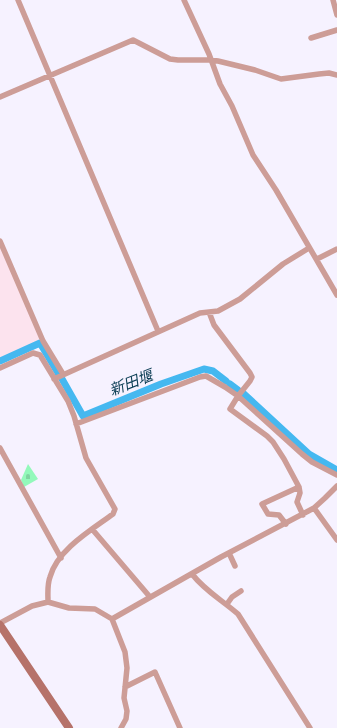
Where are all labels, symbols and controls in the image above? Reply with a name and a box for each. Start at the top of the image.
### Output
water label: 新田堰 [107,365,158,399]

